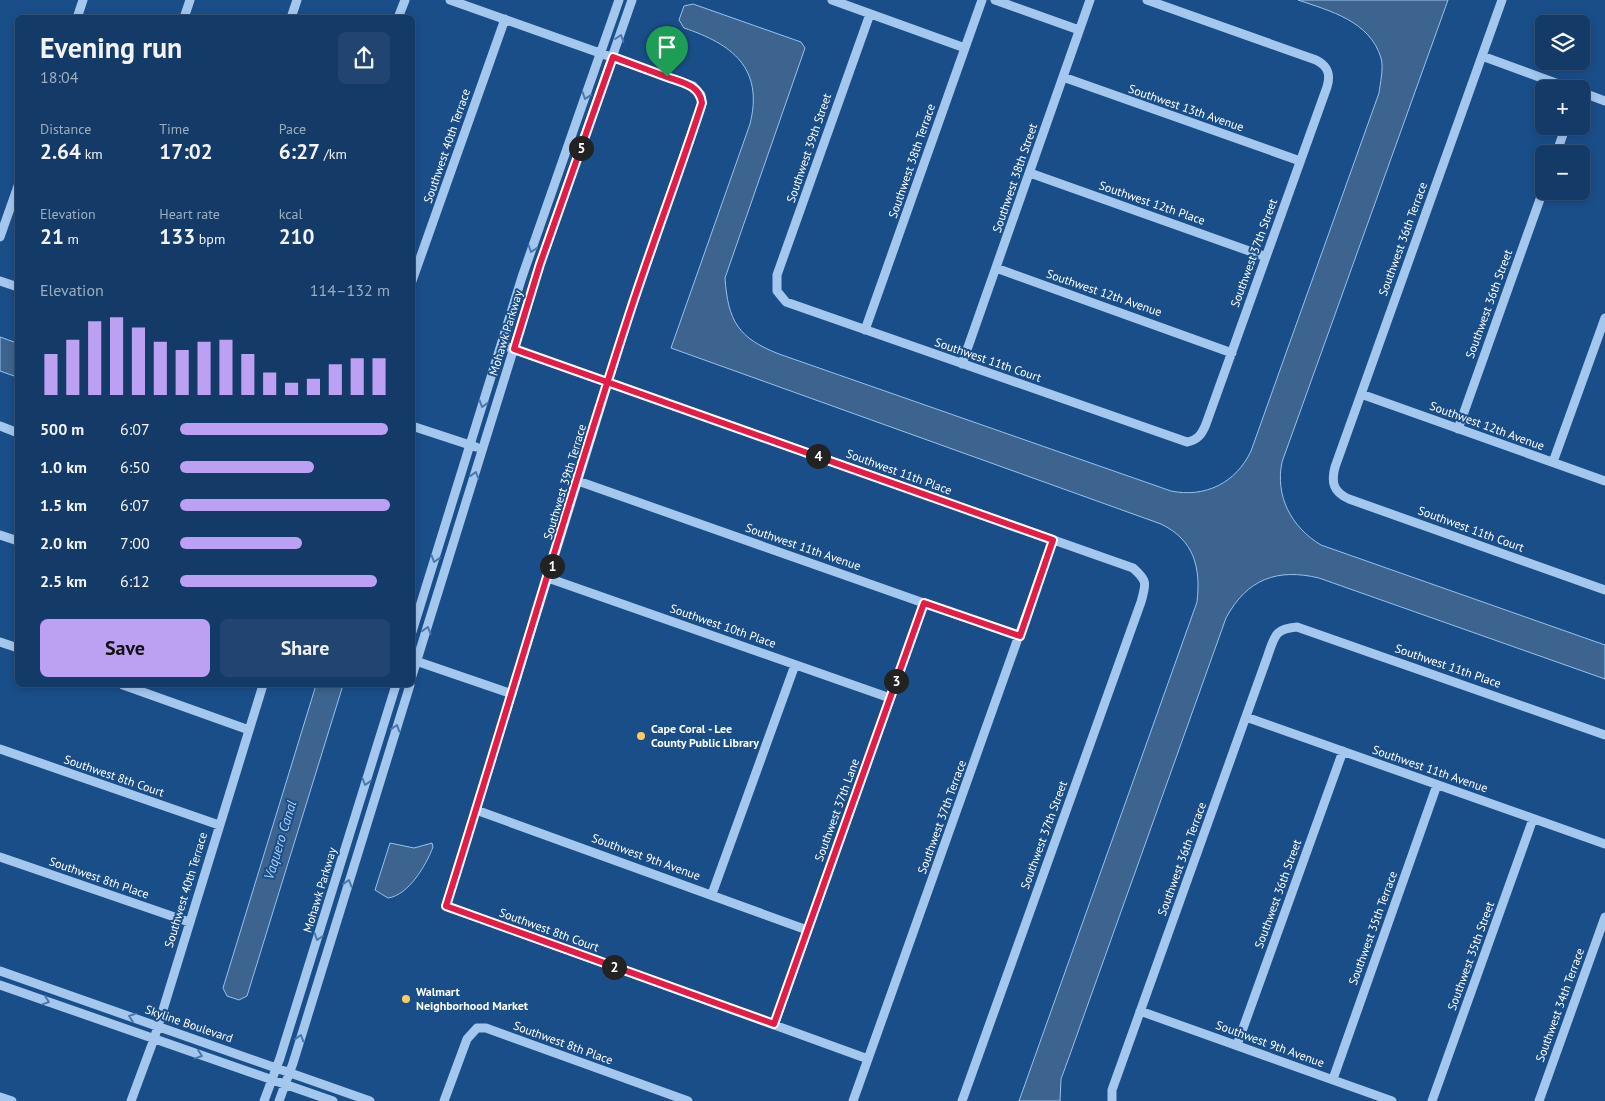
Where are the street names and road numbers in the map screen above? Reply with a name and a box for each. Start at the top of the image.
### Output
street label: Southwest 13th Avenue [1127,81,1246,134]
street label: Southwest 40th Terrace [420,87,473,205]
street label: Southwest 39th Street [783,91,834,204]
street label: Southwest 38th Terrace [885,102,938,220]
street label: Southwest 38th Street [989,121,1040,234]
street label: Southwest 12th Place [1097,177,1207,228]
street label: Southwest 36th Terrace [1375,180,1430,298]
street label: Southwest 37th Street [1227,197,1280,309]
street label: Southwest 36th Street [1462,247,1515,360]
street label: Southwest 12th Avenue [1045,266,1164,319]
street label: Mohawk Parkway [485,288,526,377]
street label: Southwest 11th Court [933,334,1043,385]
street label: Southwest 12th Avenue [1428,398,1547,453]
street label: Southwest 39th Terrace [540,422,589,541]
street label: Southwest 11th Place [844,445,954,498]
street label: Southwest 11th Court [1416,502,1526,555]
street label: Southwest 11th Avenue [744,520,863,573]
street label: Southwest 10th Place [668,600,778,651]
street label: Southwest 11th Place [1393,640,1503,691]
street label: Southwest 11th Avenue [1371,742,1490,795]
street label: Southwest 8th Court [62,751,166,800]
street label: Southwest 37th Lane [811,756,862,863]
street label: Southwest 37th Terrace [914,758,969,876]
street label: Southwest 37th Street [1017,779,1070,891]
street label: Southwest 36th Terrace [1154,800,1209,918]
street label: Southwest 40th Terrace [161,830,210,949]
street label: Southwest 9th Avenue [590,830,703,883]
street label: Southwest 36th Street [1251,837,1304,950]
street label: Mohawk Parkway [299,845,340,934]
street label: Southwest 8th Place [47,853,151,902]
street label: Southwest 35th Terrace [1345,869,1400,987]
street label: Southwest 35th Street [1444,899,1497,1012]
street label: Southwest 8th Court [497,904,601,955]
street label: Southwest 34th Terrace [1532,946,1587,1064]
street label: Skyline Boulevard [143,1002,235,1046]
street label: Southwest 9th Avenue [1214,1017,1327,1070]
street label: Southwest 8th Place [511,1018,615,1067]

